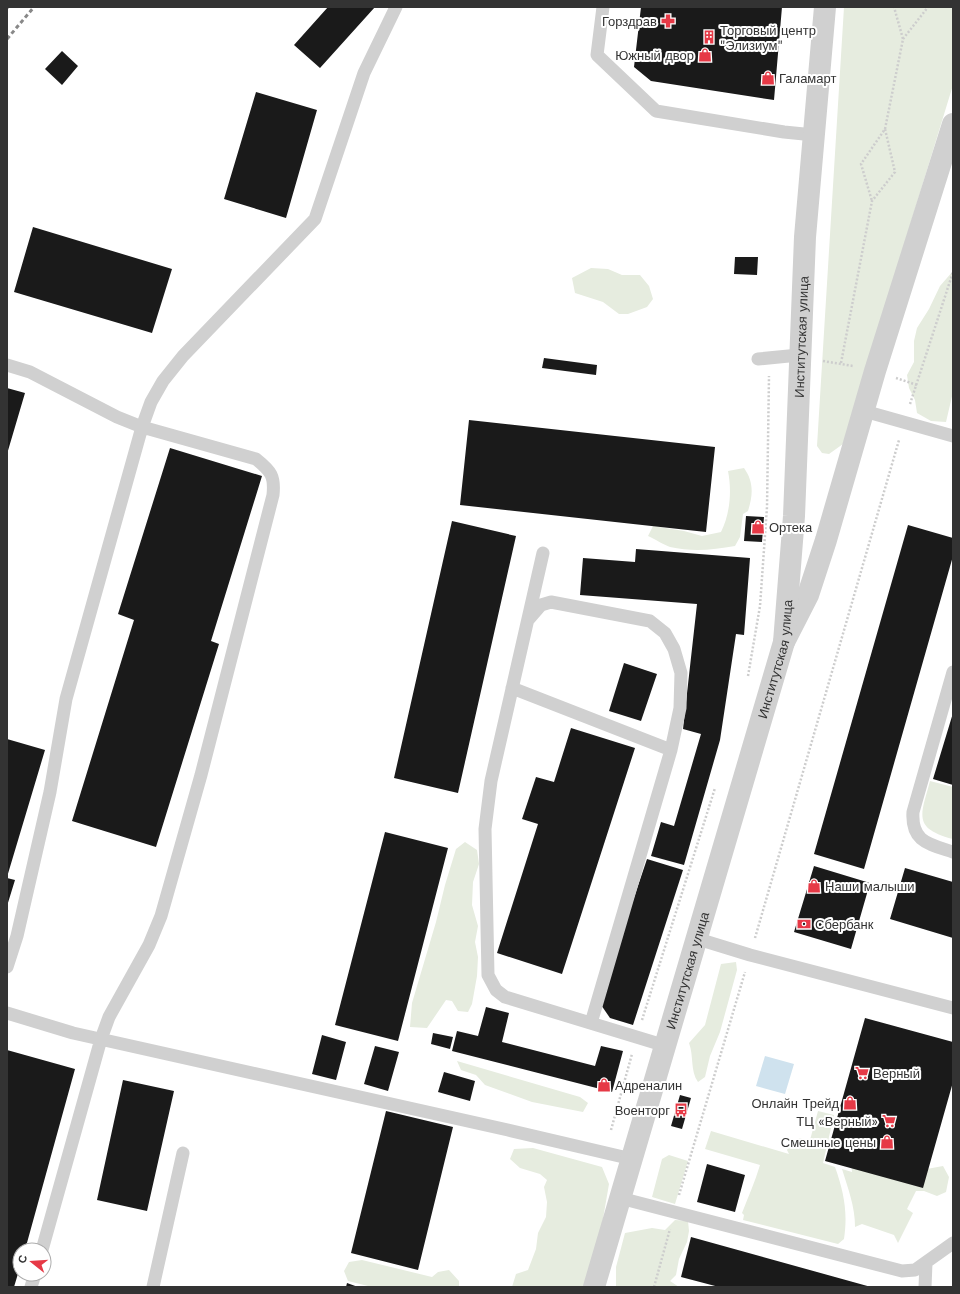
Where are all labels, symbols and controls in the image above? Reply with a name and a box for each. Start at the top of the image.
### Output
pharmacy icon: Горздрав [660,13,676,29]
place label: Горздрав [602,14,657,29]
place label: Торговый центр "Элизиум" [720,23,816,53]
building icon: Торговый центр "Элизиум" [701,29,717,45]
shop icon: Южный двор [697,47,713,63]
place label: Южный двор [615,48,694,63]
shop icon: Галамарт [760,70,776,86]
place label: Галамарт [779,71,836,86]
street label: Институтская улица [791,275,811,398]
shop icon: Ортека [750,519,766,535]
place label: Ортека [769,520,813,535]
street label: Институтская улица [754,598,795,720]
shop icon: Наши малыши [806,878,822,894]
place label: Наши малыши [825,879,915,894]
street label: Институтская улица [663,909,712,1031]
bank icon: Сбербанк [796,916,812,932]
place label: Сбербанк [815,917,874,932]
supermarket icon: Верный [854,1065,870,1081]
place label: Верный [873,1066,920,1081]
shop icon: Адреналин [596,1077,612,1093]
place label: Адреналин [615,1078,682,1093]
shop icon: Онлайн Трейд [842,1095,858,1111]
place label: Онлайн Трейд [752,1096,839,1111]
bus stop icon: Военторг [673,1102,689,1118]
place label: Военторг [615,1103,670,1118]
supermarket icon: ТЦ «Верный» [881,1113,897,1129]
place label: ТЦ «Верный» [796,1114,878,1129]
shop icon: Смешные цены [879,1134,895,1150]
place label: Смешные цены [781,1135,876,1150]
north arrow [12,1242,52,1282]
text: С [16,1253,30,1265]

